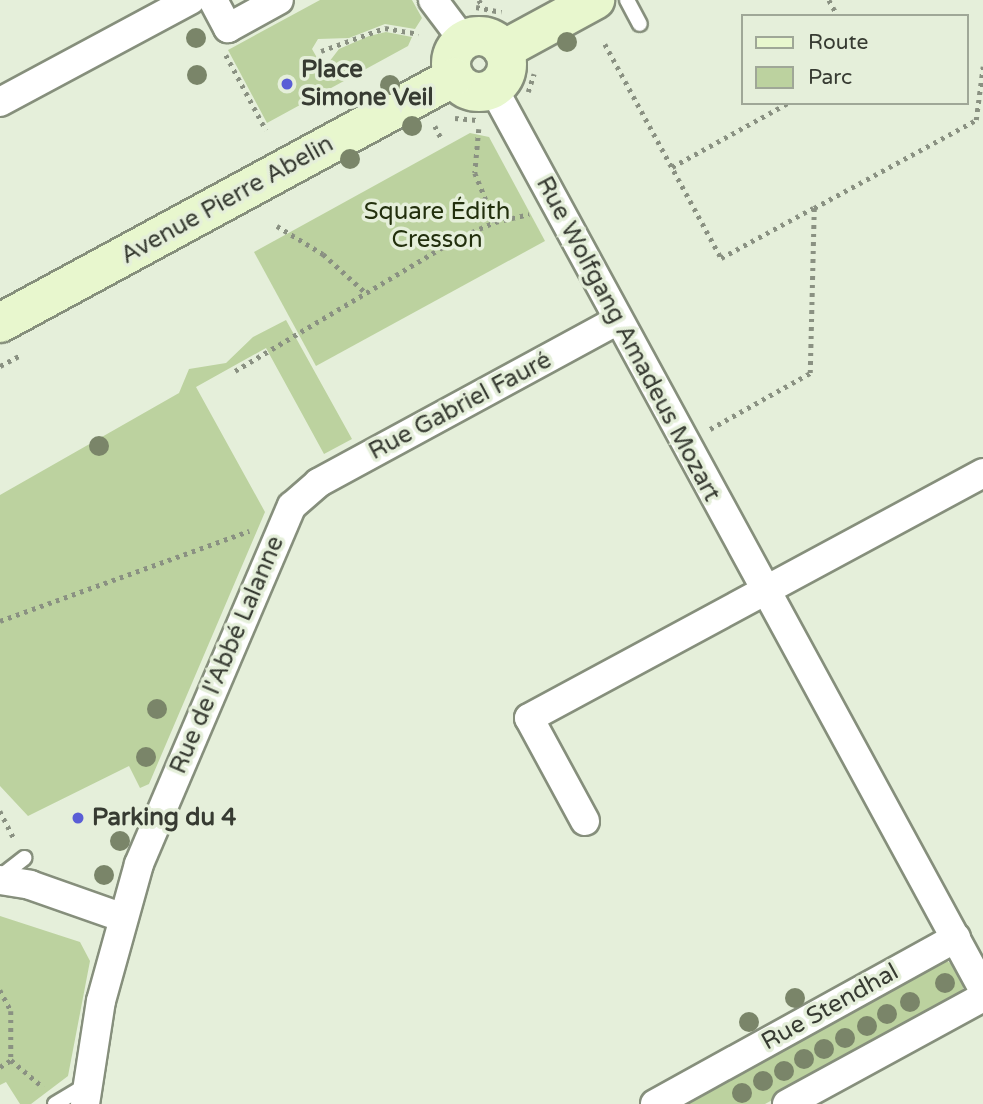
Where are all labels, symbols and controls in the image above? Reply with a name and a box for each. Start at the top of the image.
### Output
legend [741,14,969,105]
text: Route [808,30,868,55]
place label: Place Simone Veil [301,56,433,112]
text: Parc [808,65,852,90]
marker: Place Simone Veil [279,76,295,92]
street label: Avenue Pierre Abelin [116,130,338,270]
street label: Rue Wolfgang Amadeus Mozart [530,172,726,506]
park label: Square Édith Cresson [364,198,510,254]
street label: Rue Gabriel Fauré [364,346,556,466]
street label: Rue de l'Abbé Lalanne [164,532,290,778]
place label: Parking du 4 [92,804,236,832]
marker: Parking du 4 [70,810,86,826]
street label: Rue Stendhal [756,958,904,1056]

